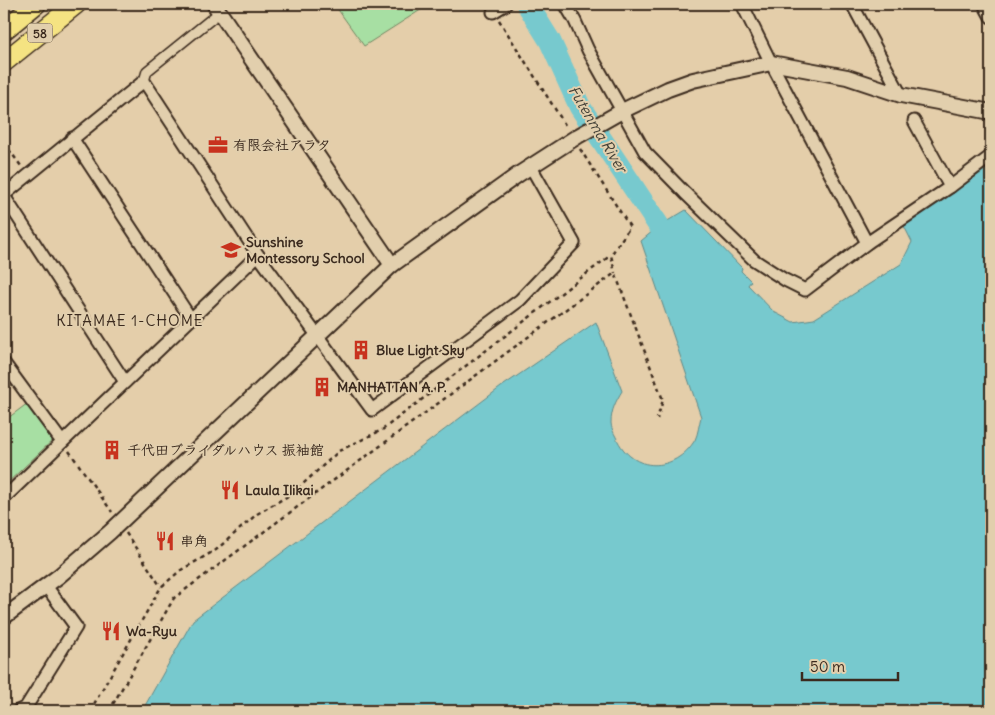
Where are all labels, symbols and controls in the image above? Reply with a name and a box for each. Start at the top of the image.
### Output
road number: 58 [28,23,52,42]
water label: Futenma River [565,82,632,178]
office icon: 有限会社アラタ [207,134,229,156]
place label: 有限会社アラタ [233,136,331,154]
place label: Sunshine Montessory School [246,233,365,267]
school or university icon: Sunshine Montessory School [220,239,242,261]
district label: KITAMAE 1-CHOME [56,311,204,330]
building icon: Blue Light Sky [350,339,372,361]
place label: Blue Light Sky [376,341,465,359]
building icon: MANHATTAN A. P. [311,376,333,398]
place label: MANHATTAN A. P. [337,378,447,396]
building icon: 千代田ブライダルハウス 振袖館 [101,439,123,461]
place label: 千代田ブライダルハウス 振袖館 [127,441,324,459]
restaurant icon: Laula Ilikai [219,479,241,501]
place label: Laula Ilikai [245,481,314,499]
restaurant icon: 串角 [154,530,176,552]
place label: 串角 [180,532,208,550]
restaurant icon: Wa-Ryu [100,620,122,642]
place label: Wa-Ryu [126,622,177,640]
scale bar [802,650,899,682]
text: 50 m [810,657,845,676]

